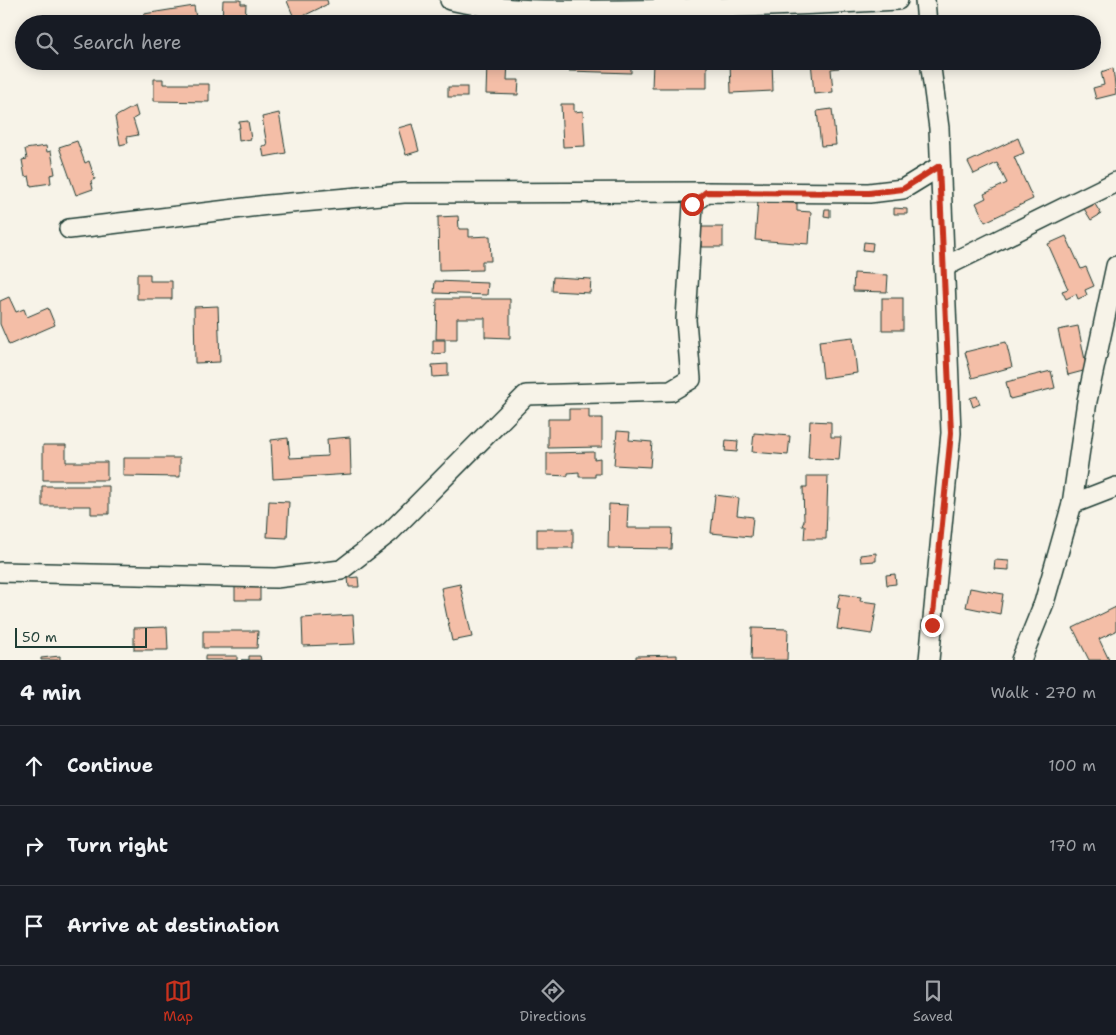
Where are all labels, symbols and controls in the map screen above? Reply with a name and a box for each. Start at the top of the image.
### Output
search box [15,15,1101,70]
icon: search [33,29,61,57]
text: Search here [73,30,182,55]
route start [681,193,704,216]
route end [921,614,944,637]
scale bar [15,625,148,648]
text: 50 m [22,628,57,646]
text: 4 min [20,679,81,707]
text: Walk · 270 m [991,682,1096,703]
icon: ahead [20,752,48,780]
text: Continue [67,753,153,778]
text: 100 m [1048,755,1096,776]
icon: right [20,832,48,860]
text: Turn right [67,833,168,858]
text: 170 m [1049,835,1096,856]
icon: arrive [20,912,48,940]
text: Arrive at destination [67,913,279,938]
tab: Map [163,977,193,1025]
tab: Directions [520,977,587,1025]
tab: Saved [913,977,953,1025]

